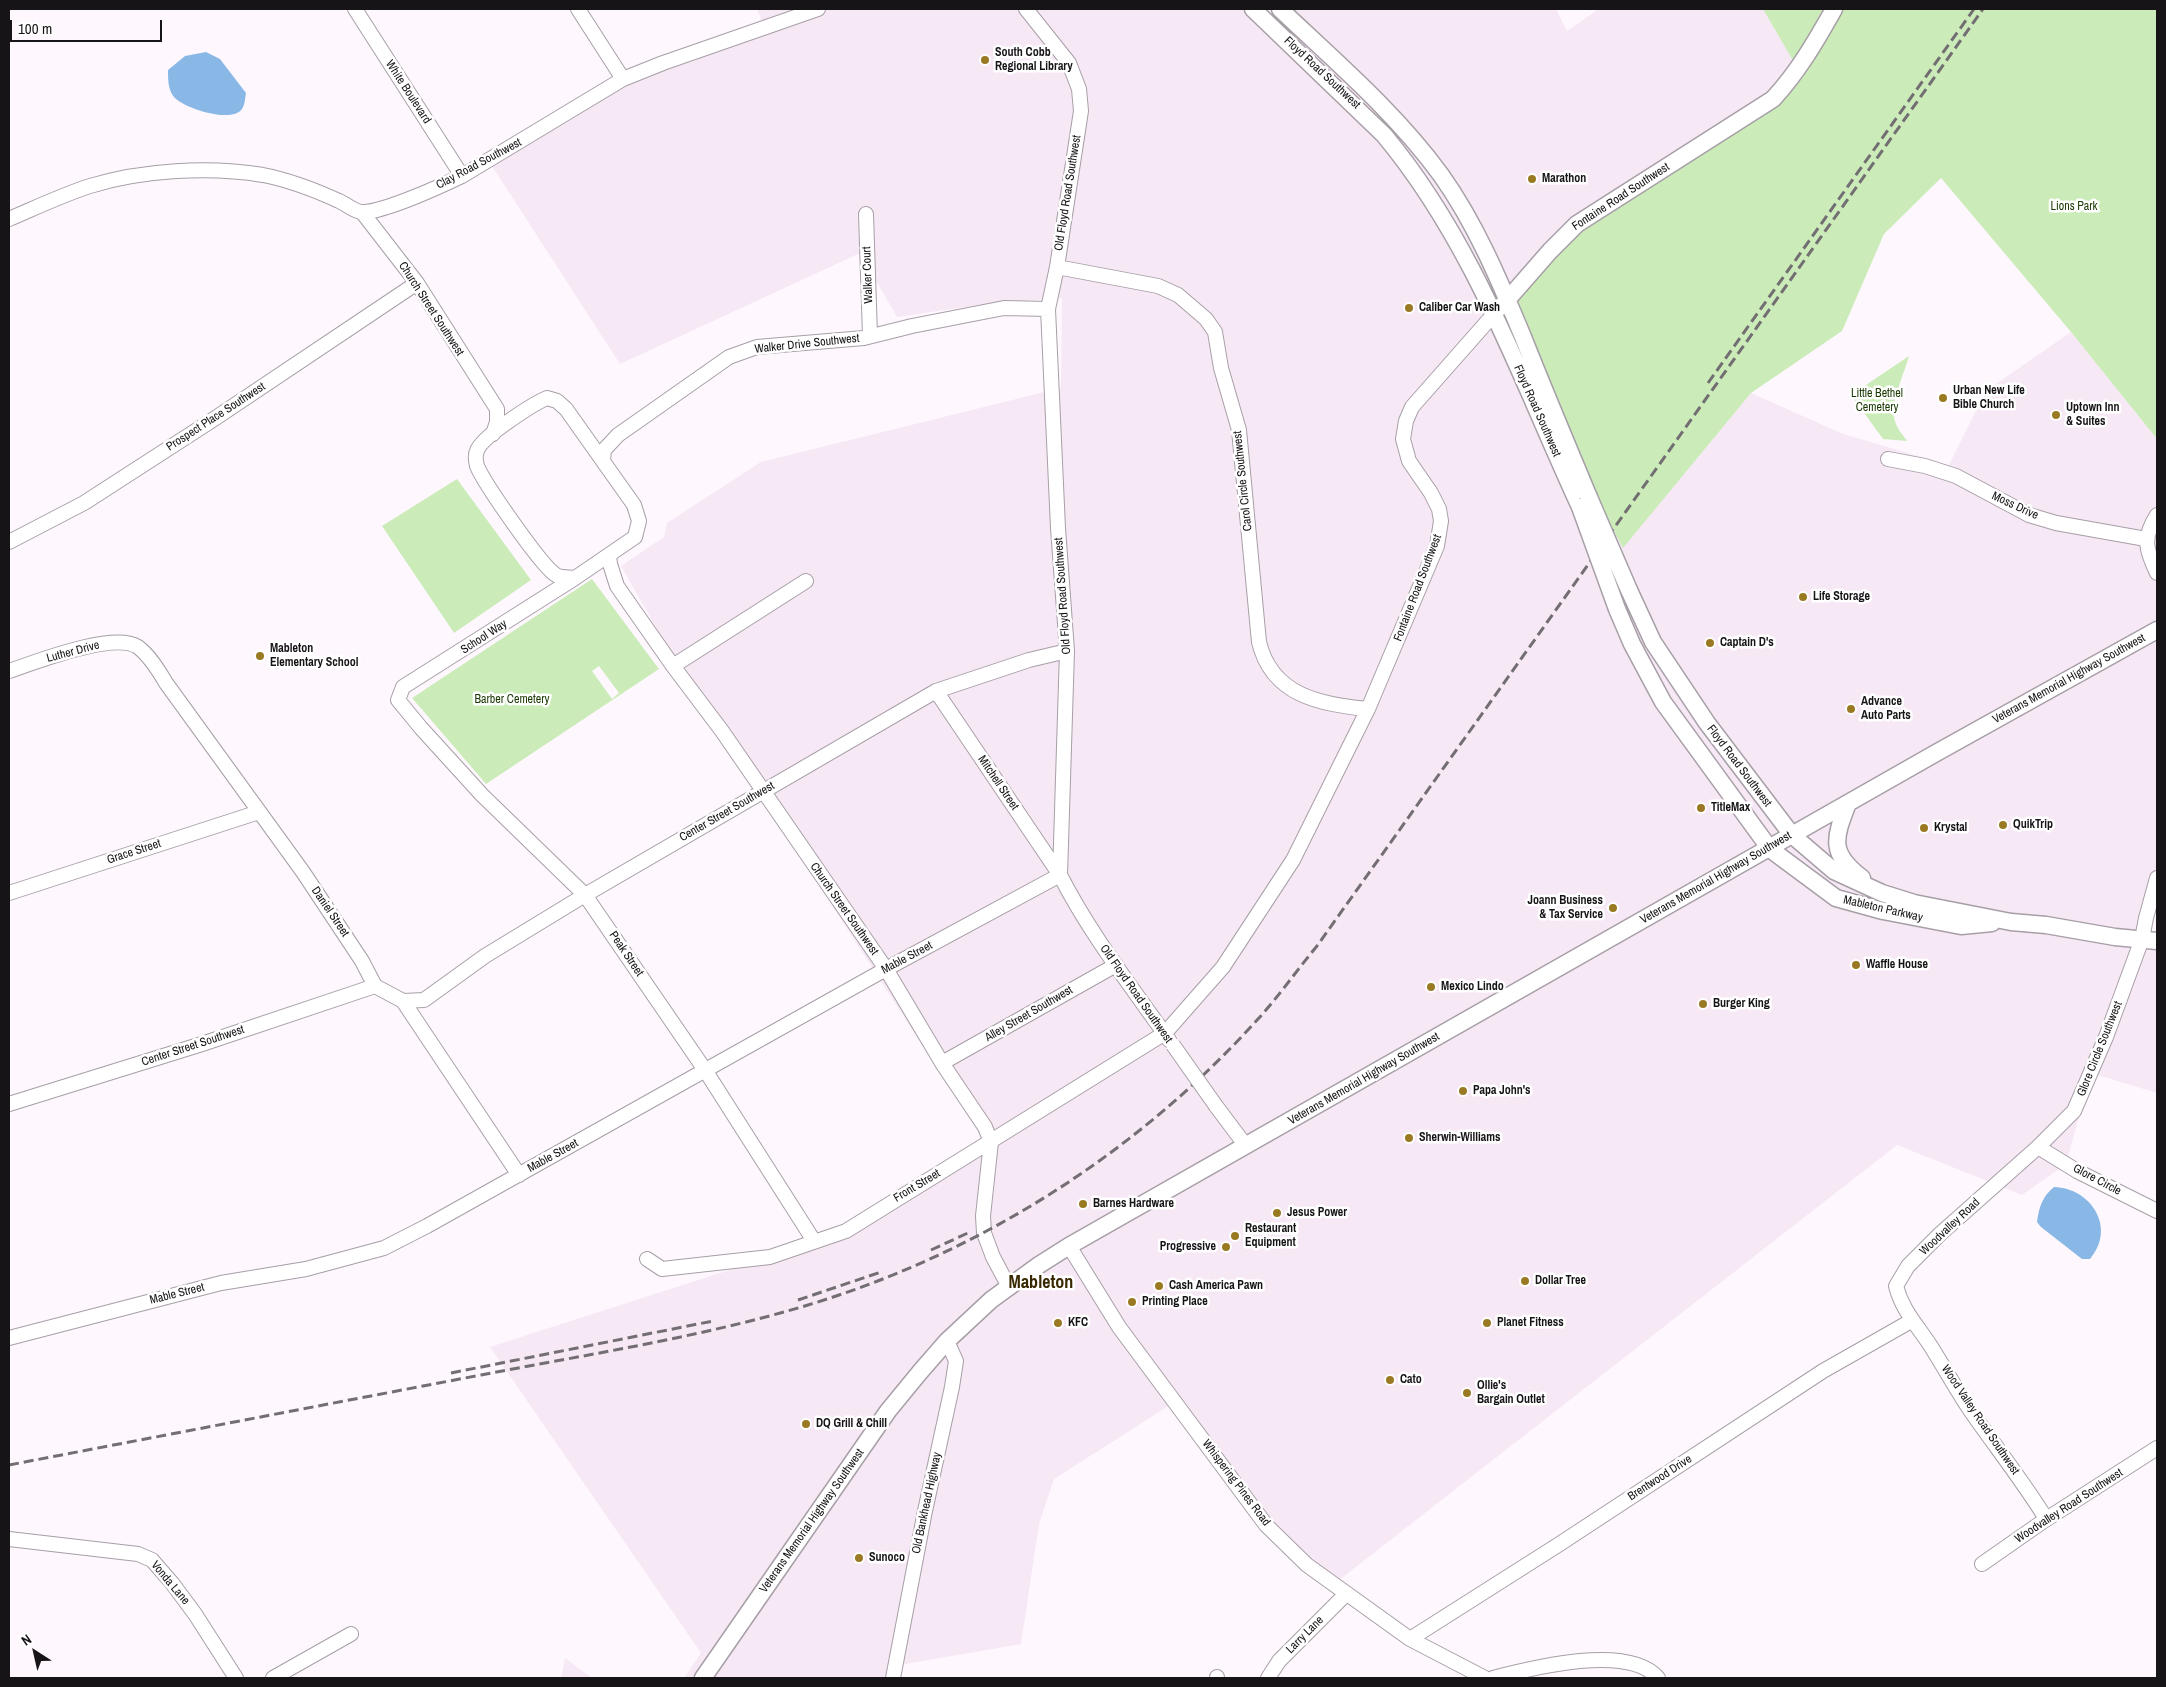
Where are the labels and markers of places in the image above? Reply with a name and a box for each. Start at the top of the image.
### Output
place label: South Cobb Regional Library [995,46,1073,74]
marker: South Cobb Regional Library [979,54,991,66]
place label: Marathon [1542,172,1586,186]
marker: Marathon [1526,173,1538,185]
place label: Caliber Car Wash [1419,301,1500,315]
marker: Caliber Car Wash [1403,302,1415,314]
place label: Urban New Life Bible Church [1953,384,2025,412]
marker: Urban New Life Bible Church [1937,392,1949,404]
place label: Uptown Inn & Suites [2066,401,2120,429]
marker: Uptown Inn & Suites [2050,409,2062,421]
place label: Life Storage [1813,590,1870,604]
marker: Life Storage [1797,591,1809,603]
place label: Captain D's [1720,636,1774,650]
marker: Captain D's [1704,637,1716,649]
place label: Mableton Elementary School [270,642,359,670]
marker: Mableton Elementary School [254,650,266,662]
place label: Advance Auto Parts [1861,695,1911,723]
marker: Advance Auto Parts [1845,703,1857,715]
place label: TitleMax [1711,801,1750,815]
marker: TitleMax [1695,802,1707,814]
place label: QuikTrip [2013,818,2053,832]
marker: QuikTrip [1997,819,2009,831]
place label: Krystal [1934,821,1967,835]
marker: Krystal [1918,822,1930,834]
place label: Joann Business & Tax Service [1528,894,1603,922]
marker: Joann Business & Tax Service [1607,902,1619,914]
place label: Waffle House [1866,958,1928,972]
marker: Waffle House [1850,959,1862,971]
place label: Mexico Lindo [1441,980,1504,994]
marker: Mexico Lindo [1425,981,1437,993]
place label: Burger King [1713,997,1770,1011]
marker: Burger King [1697,998,1709,1010]
place label: Papa John's [1473,1084,1531,1098]
marker: Papa John's [1457,1085,1469,1097]
place label: Sherwin-Williams [1419,1131,1500,1145]
marker: Sherwin-Williams [1403,1132,1415,1144]
place label: Barnes Hardware [1093,1197,1174,1211]
marker: Barnes Hardware [1077,1198,1089,1210]
place label: Jesus Power [1287,1206,1347,1220]
marker: Jesus Power [1271,1207,1283,1219]
place label: Restaurant Equipment [1245,1222,1296,1250]
marker: Restaurant Equipment [1229,1230,1241,1242]
place label: Progressive [1160,1240,1216,1254]
marker: Progressive [1220,1241,1232,1253]
place label: Dollar Tree [1535,1274,1586,1288]
marker: Dollar Tree [1519,1275,1531,1287]
place label: Cash America Pawn [1169,1279,1263,1293]
marker: Cash America Pawn [1153,1280,1165,1292]
place label: Printing Place [1142,1295,1208,1309]
marker: Printing Place [1126,1296,1138,1308]
place label: KFC [1068,1316,1088,1330]
place label: Planet Fitness [1497,1316,1564,1330]
marker: KFC [1052,1317,1064,1329]
marker: Planet Fitness [1481,1317,1493,1329]
place label: Cato [1400,1373,1422,1387]
marker: Cato [1384,1374,1396,1386]
place label: Ollie's Bargain Outlet [1477,1379,1545,1407]
marker: Ollie's Bargain Outlet [1461,1387,1473,1399]
place label: DQ Grill & Chill [816,1417,887,1431]
marker: DQ Grill & Chill [800,1418,812,1430]
place label: Sunoco [869,1551,905,1565]
marker: Sunoco [853,1552,865,1564]

